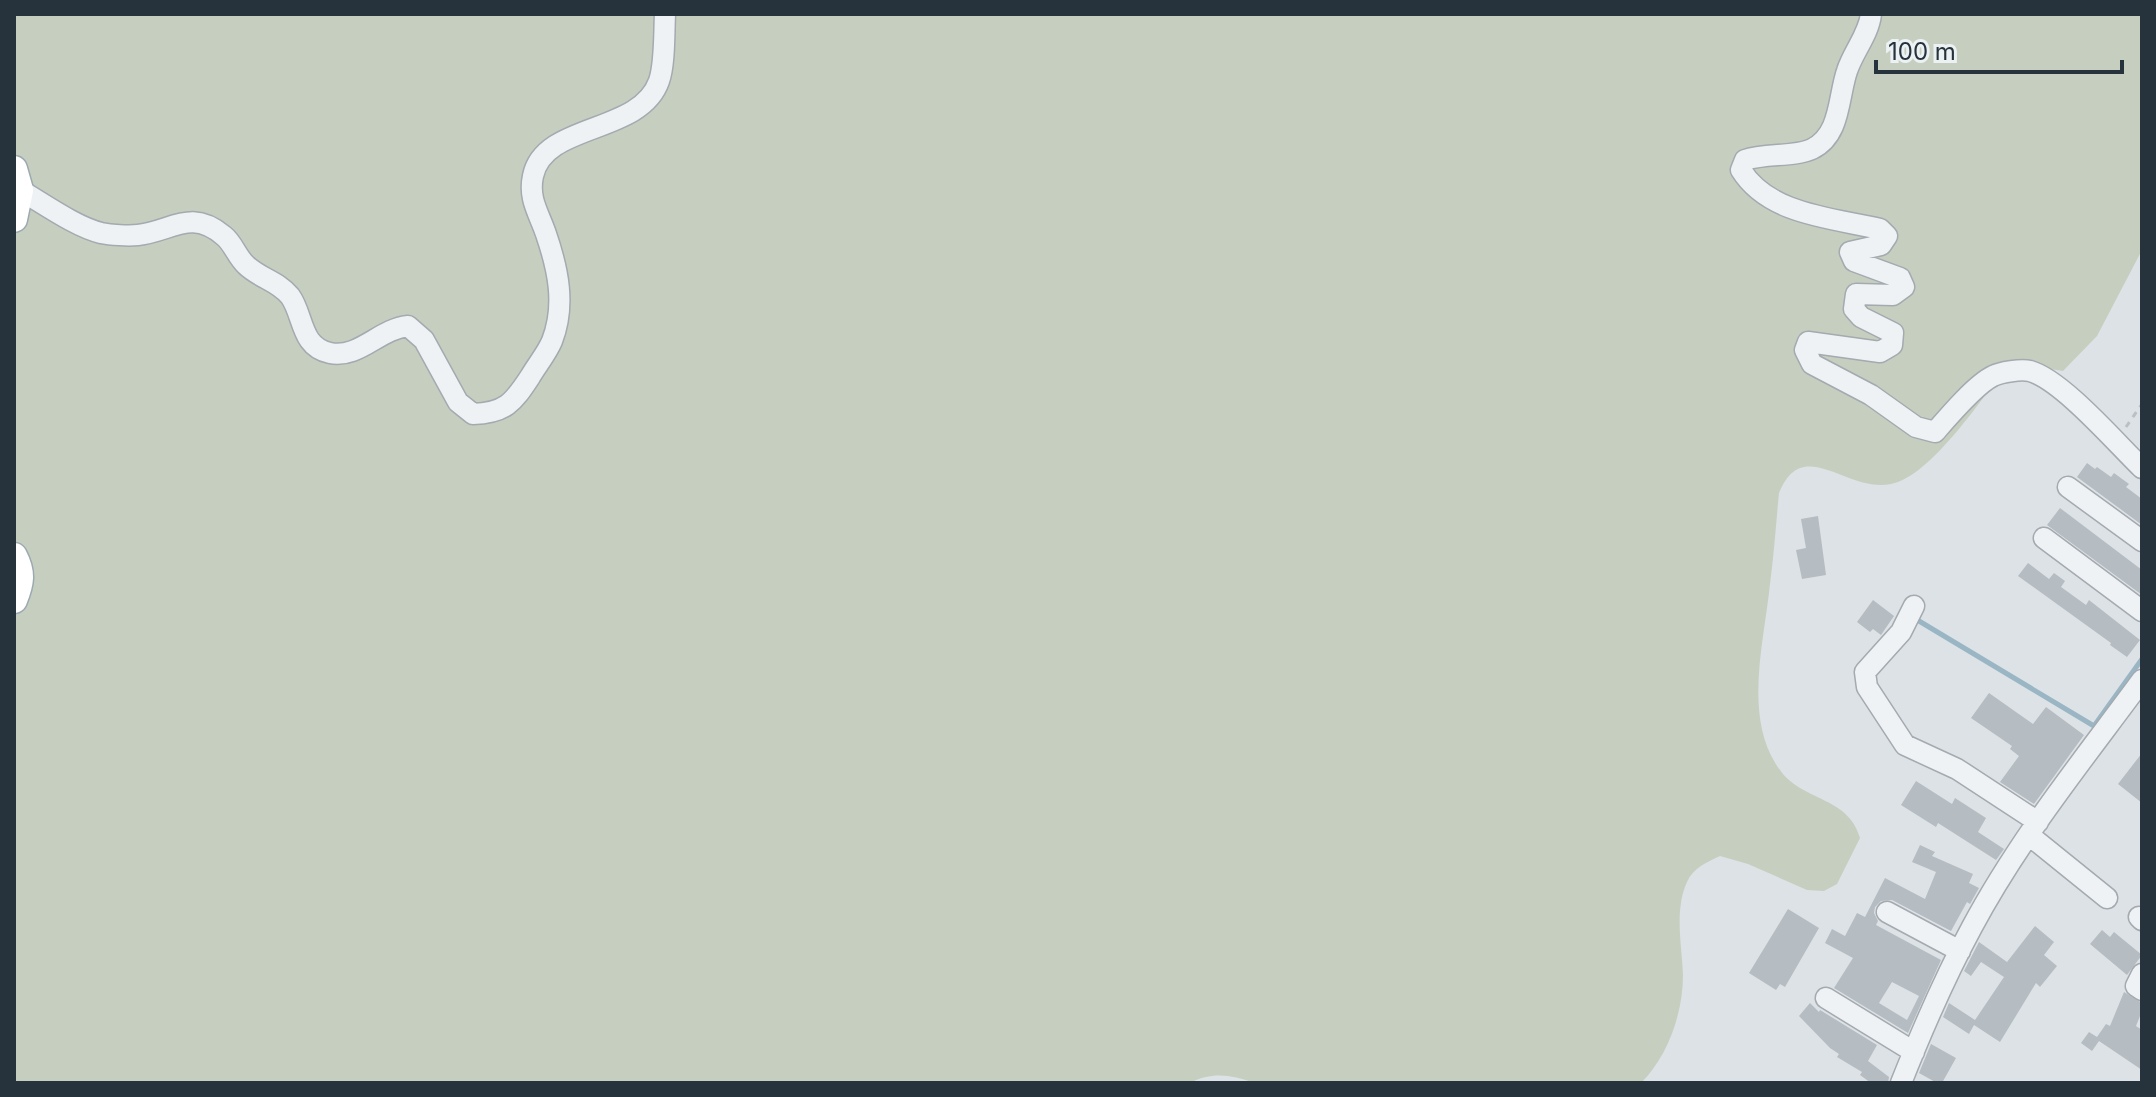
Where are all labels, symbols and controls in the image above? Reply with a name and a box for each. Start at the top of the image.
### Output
scale bar [1876,24,2122,74]
text: 100 m [1888,37,1956,66]

